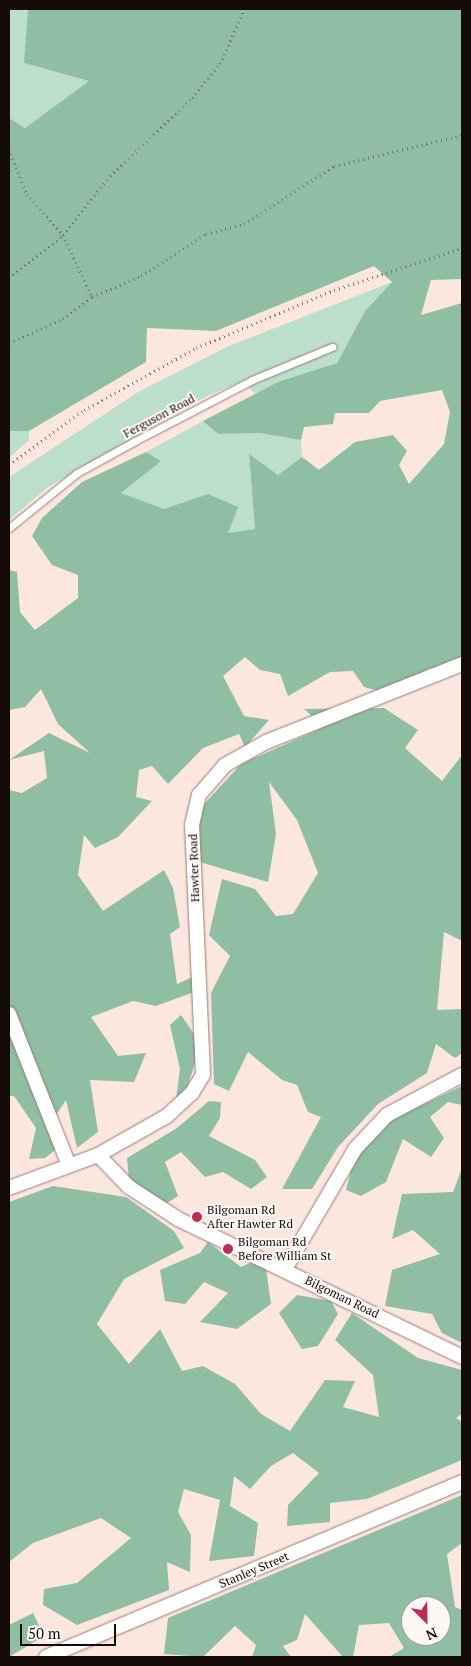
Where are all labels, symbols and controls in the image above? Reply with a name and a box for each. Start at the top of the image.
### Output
street label: Ferguson Road [121,391,197,441]
street label: Hawter Road [186,834,202,902]
place label: Bilgoman Rd After Hawter Rd [207,1203,293,1231]
marker: Bilgoman Rd After Hawter Rd [191,1211,203,1223]
place label: Bilgoman Rd Before William St [238,1235,331,1263]
marker: Bilgoman Rd Before William St [222,1243,234,1255]
street label: Bilgoman Road [303,1273,381,1321]
street label: Stanley Street [217,1549,291,1591]
north arrow [401,1596,451,1646]
scale bar [22,1614,119,1646]
text: 50 m [28,1623,61,1643]
text: N [423,1624,440,1645]

